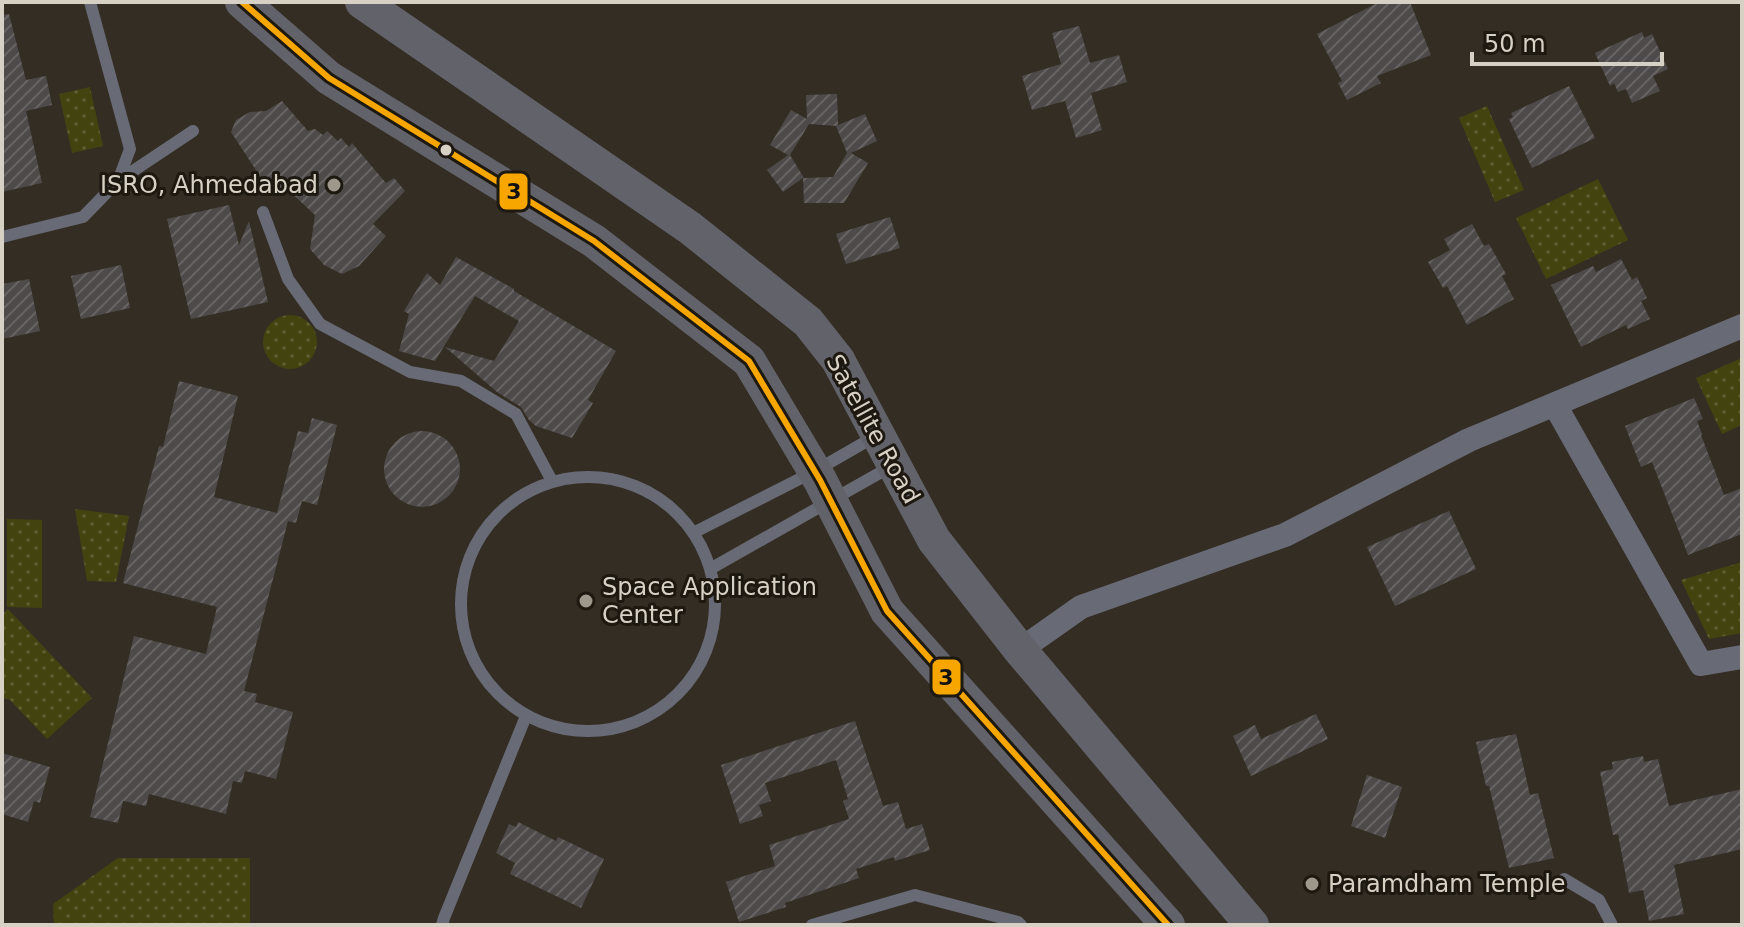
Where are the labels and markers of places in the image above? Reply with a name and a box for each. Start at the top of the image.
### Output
unlabelled marker [438,142,454,158]
place label: ISRO, Ahmedabad [100,171,318,199]
marker: ISRO, Ahmedabad [325,176,343,194]
place label: Space Application Center [602,573,817,629]
marker: Space Application Center [577,592,595,610]
place label: Paramdham Temple [1328,870,1566,898]
marker: Paramdham Temple [1303,875,1321,893]

